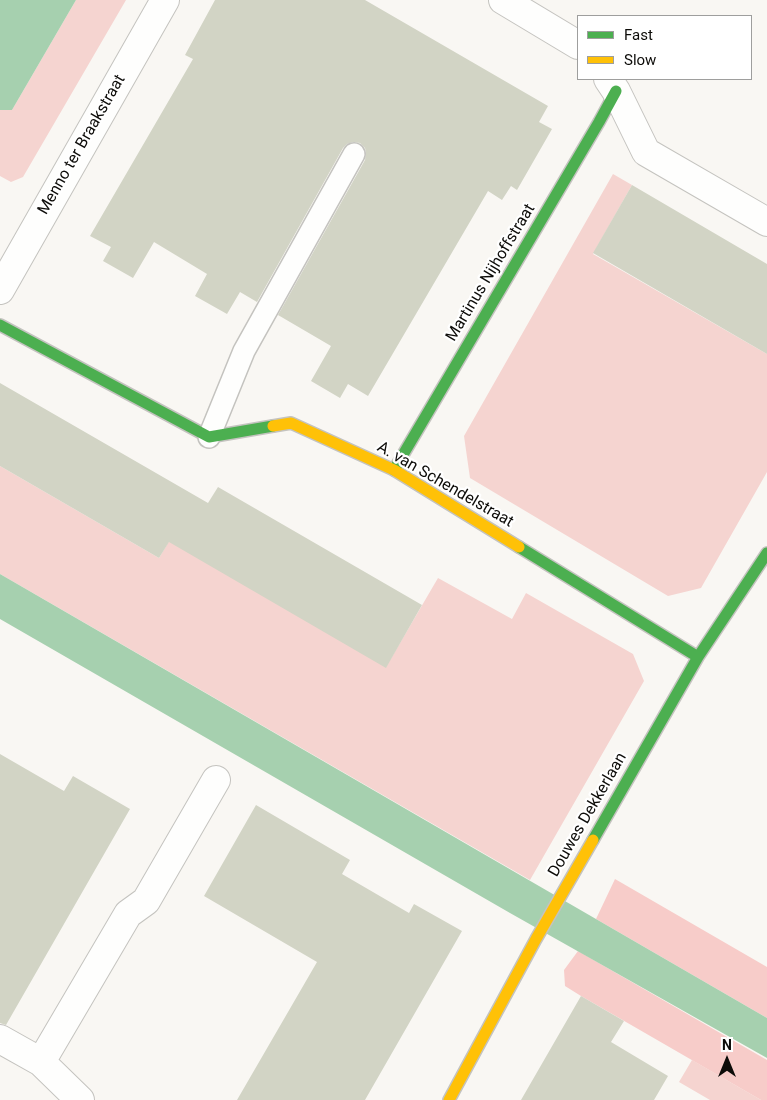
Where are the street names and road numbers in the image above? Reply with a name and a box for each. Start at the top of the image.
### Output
street label: Menno ter Braakstraat [34,72,130,218]
street label: Martinus Nijhoffstraat [442,201,540,345]
street label: A. van Schendelstraat [373,438,517,532]
street label: Douwes Dekkerlaan [545,749,631,881]

